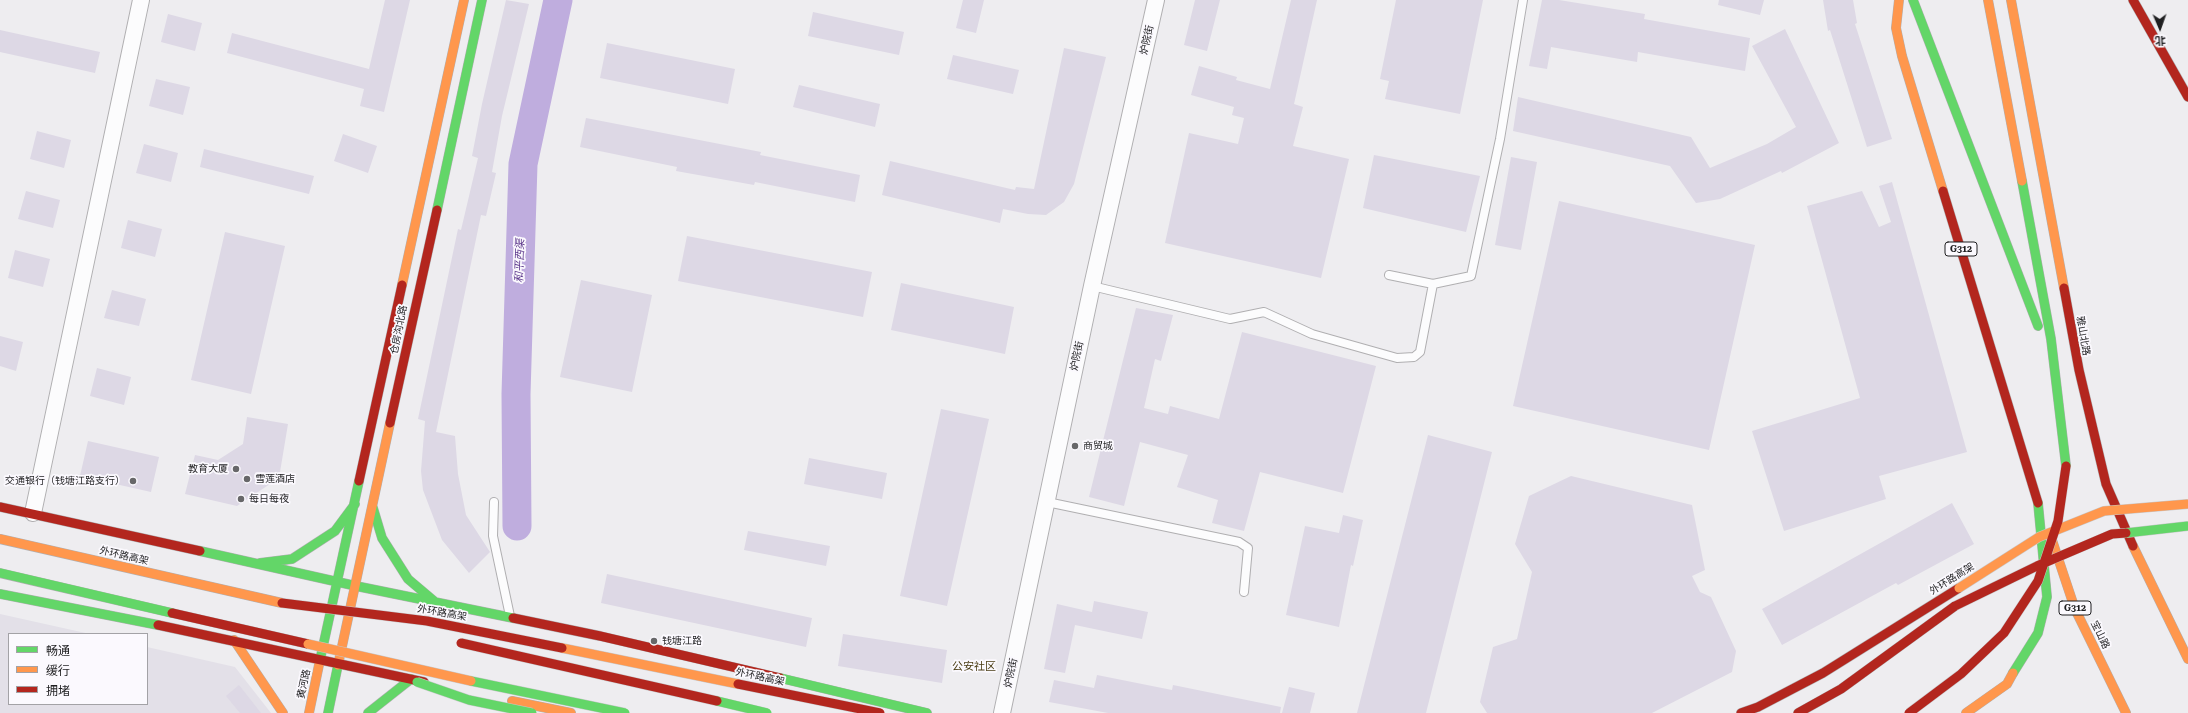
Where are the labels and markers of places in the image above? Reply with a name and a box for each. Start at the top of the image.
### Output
place label: 商贸城 [1083,440,1113,452]
marker: 商贸城 [1070,441,1080,451]
place label: 教育大厦 [188,463,228,475]
marker: 教育大厦 [231,464,241,474]
place label: 雪莲酒店 [255,473,295,485]
marker: 雪莲酒店 [242,474,252,484]
place label: 交通银行（钱塘江路支行） [5,475,125,487]
marker: 交通银行（钱塘江路支行） [128,476,138,486]
place label: 每日每夜 [249,493,289,505]
marker: 每日每夜 [236,494,246,504]
place label: 钱塘江路 [662,635,702,647]
marker: 钱塘江路 [649,636,659,646]

